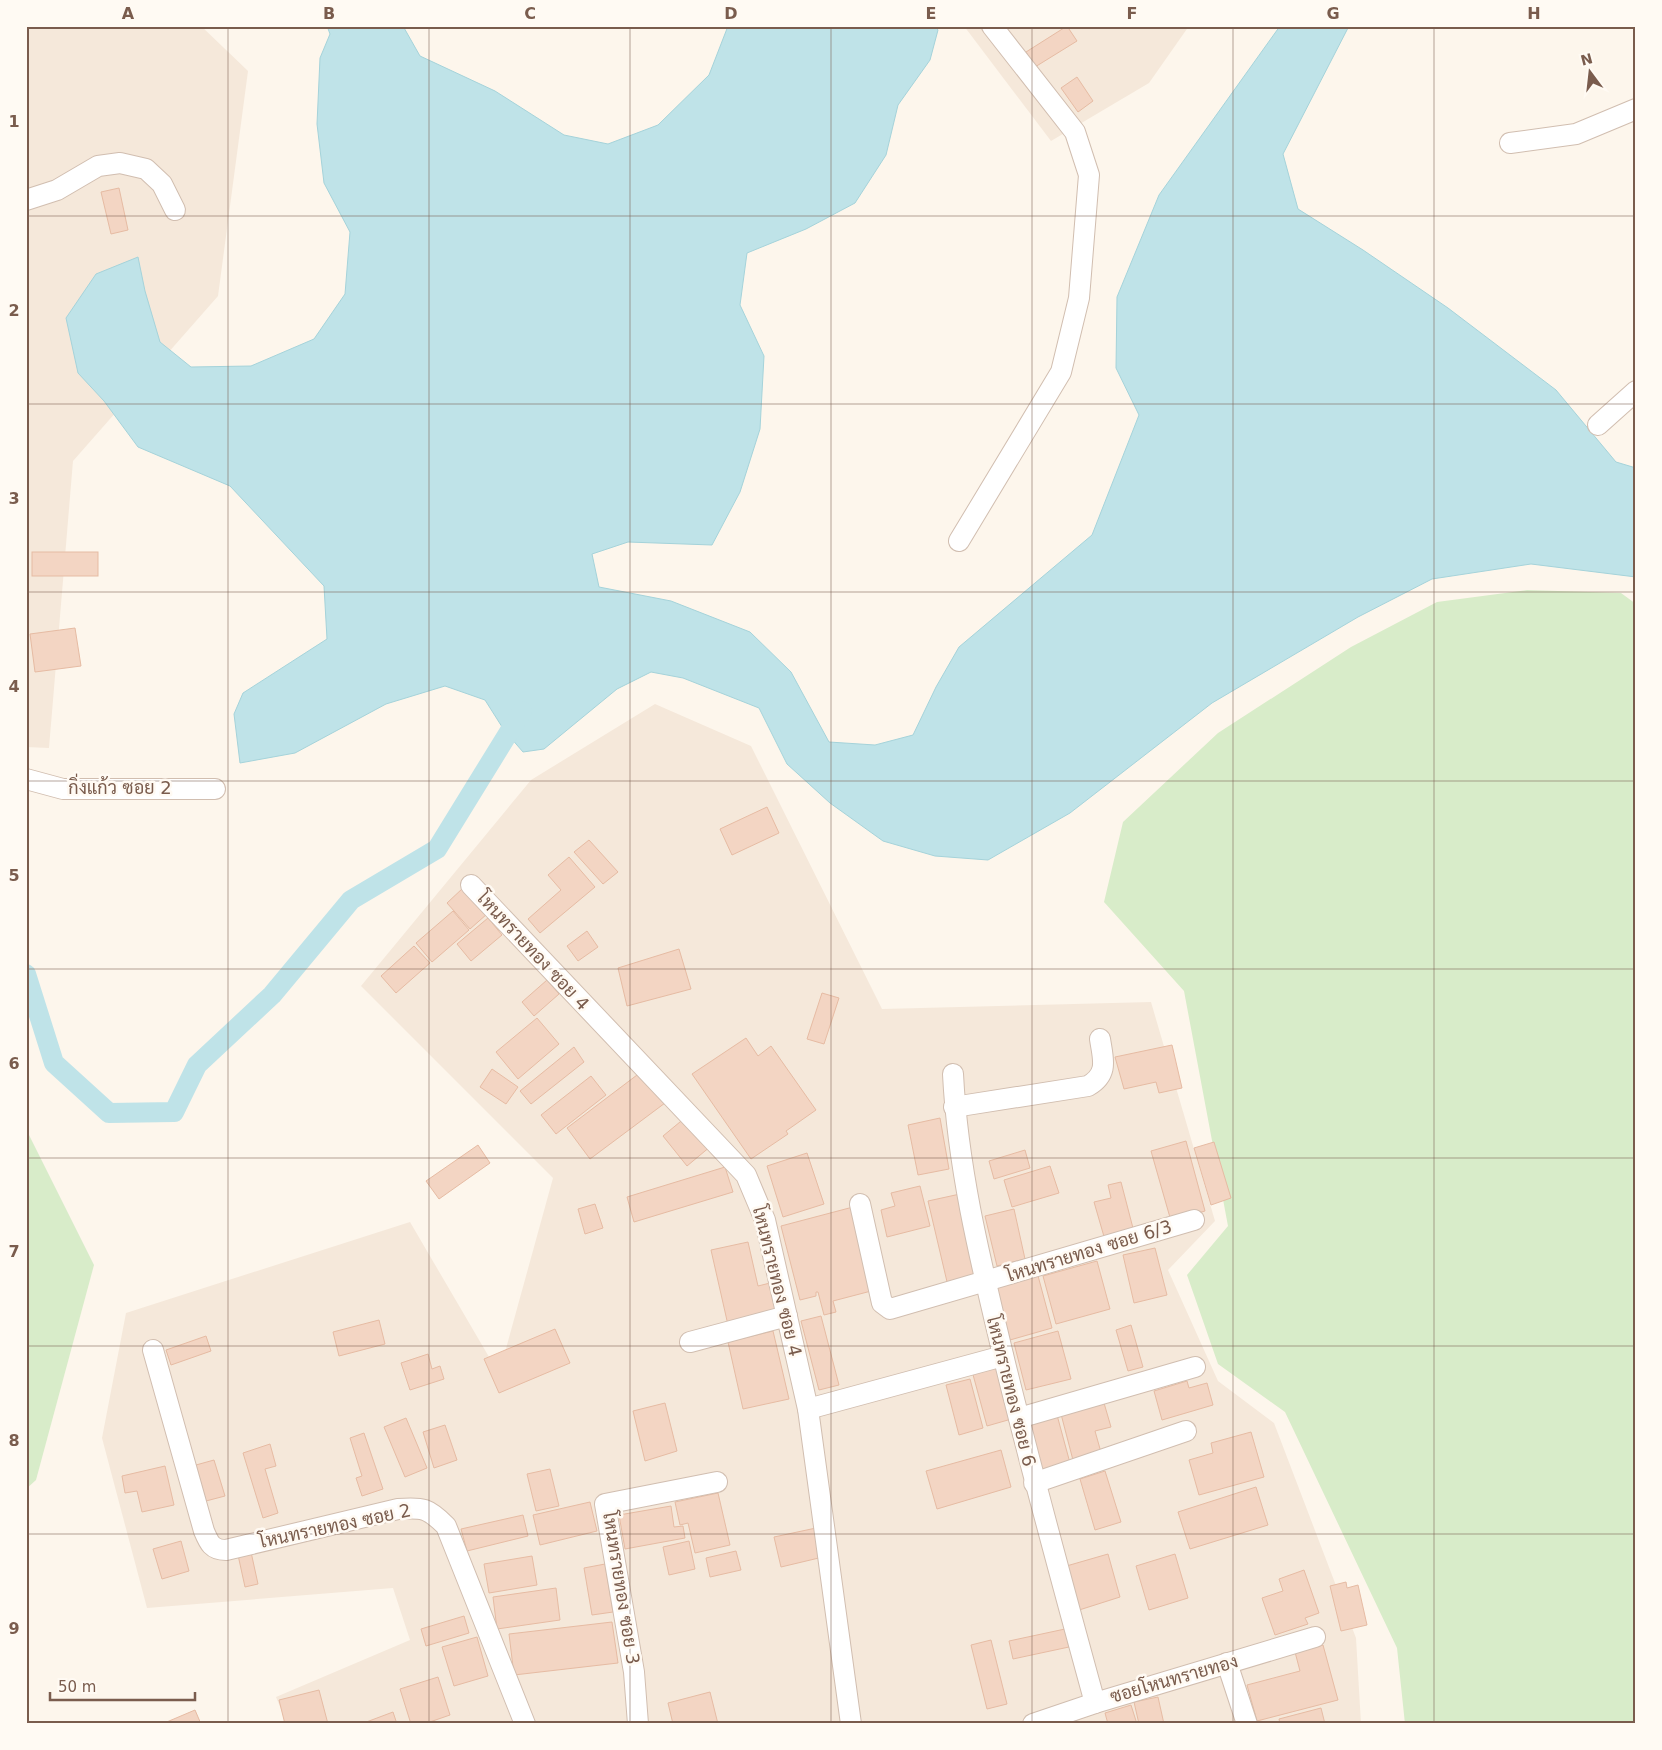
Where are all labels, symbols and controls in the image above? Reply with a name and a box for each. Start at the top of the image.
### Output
text: A [122,4,135,23]
text: B [323,4,335,23]
text: C [524,4,536,23]
text: D [724,4,738,23]
text: E [926,4,936,23]
text: F [1127,4,1137,23]
text: G [1326,4,1340,23]
text: H [1527,4,1541,23]
north arrow [1564,48,1614,98]
text: N [1579,50,1594,69]
text: 1 [8,112,20,131]
text: 2 [8,301,20,320]
text: 3 [8,489,20,508]
text: 4 [8,677,20,696]
street label: กิ่งแก้ว ซอย 2 [68,773,172,798]
text: 5 [8,866,20,885]
street label: โหนทรายทอง ซอย 4 [472,885,595,1014]
text: 6 [8,1054,20,1073]
street label: โหนทรายทอง ซอย 4 [748,1202,808,1358]
street label: โหนทรายทอง ซอย 6/3 [1002,1213,1174,1286]
text: 7 [8,1242,20,1261]
street label: โหนทรายทอง ซอย 6 [982,1312,1042,1468]
text: 8 [8,1431,20,1450]
street label: โหนทรายทอง ซอย 2 [256,1497,413,1552]
street label: โหนทรายทอง ซอย 3 [599,1509,646,1666]
text: 9 [8,1619,20,1638]
street label: ซอยโหนทรายทอง [1107,1648,1240,1707]
scale bar [50,1670,195,1702]
text: 50 m [58,1678,96,1696]

